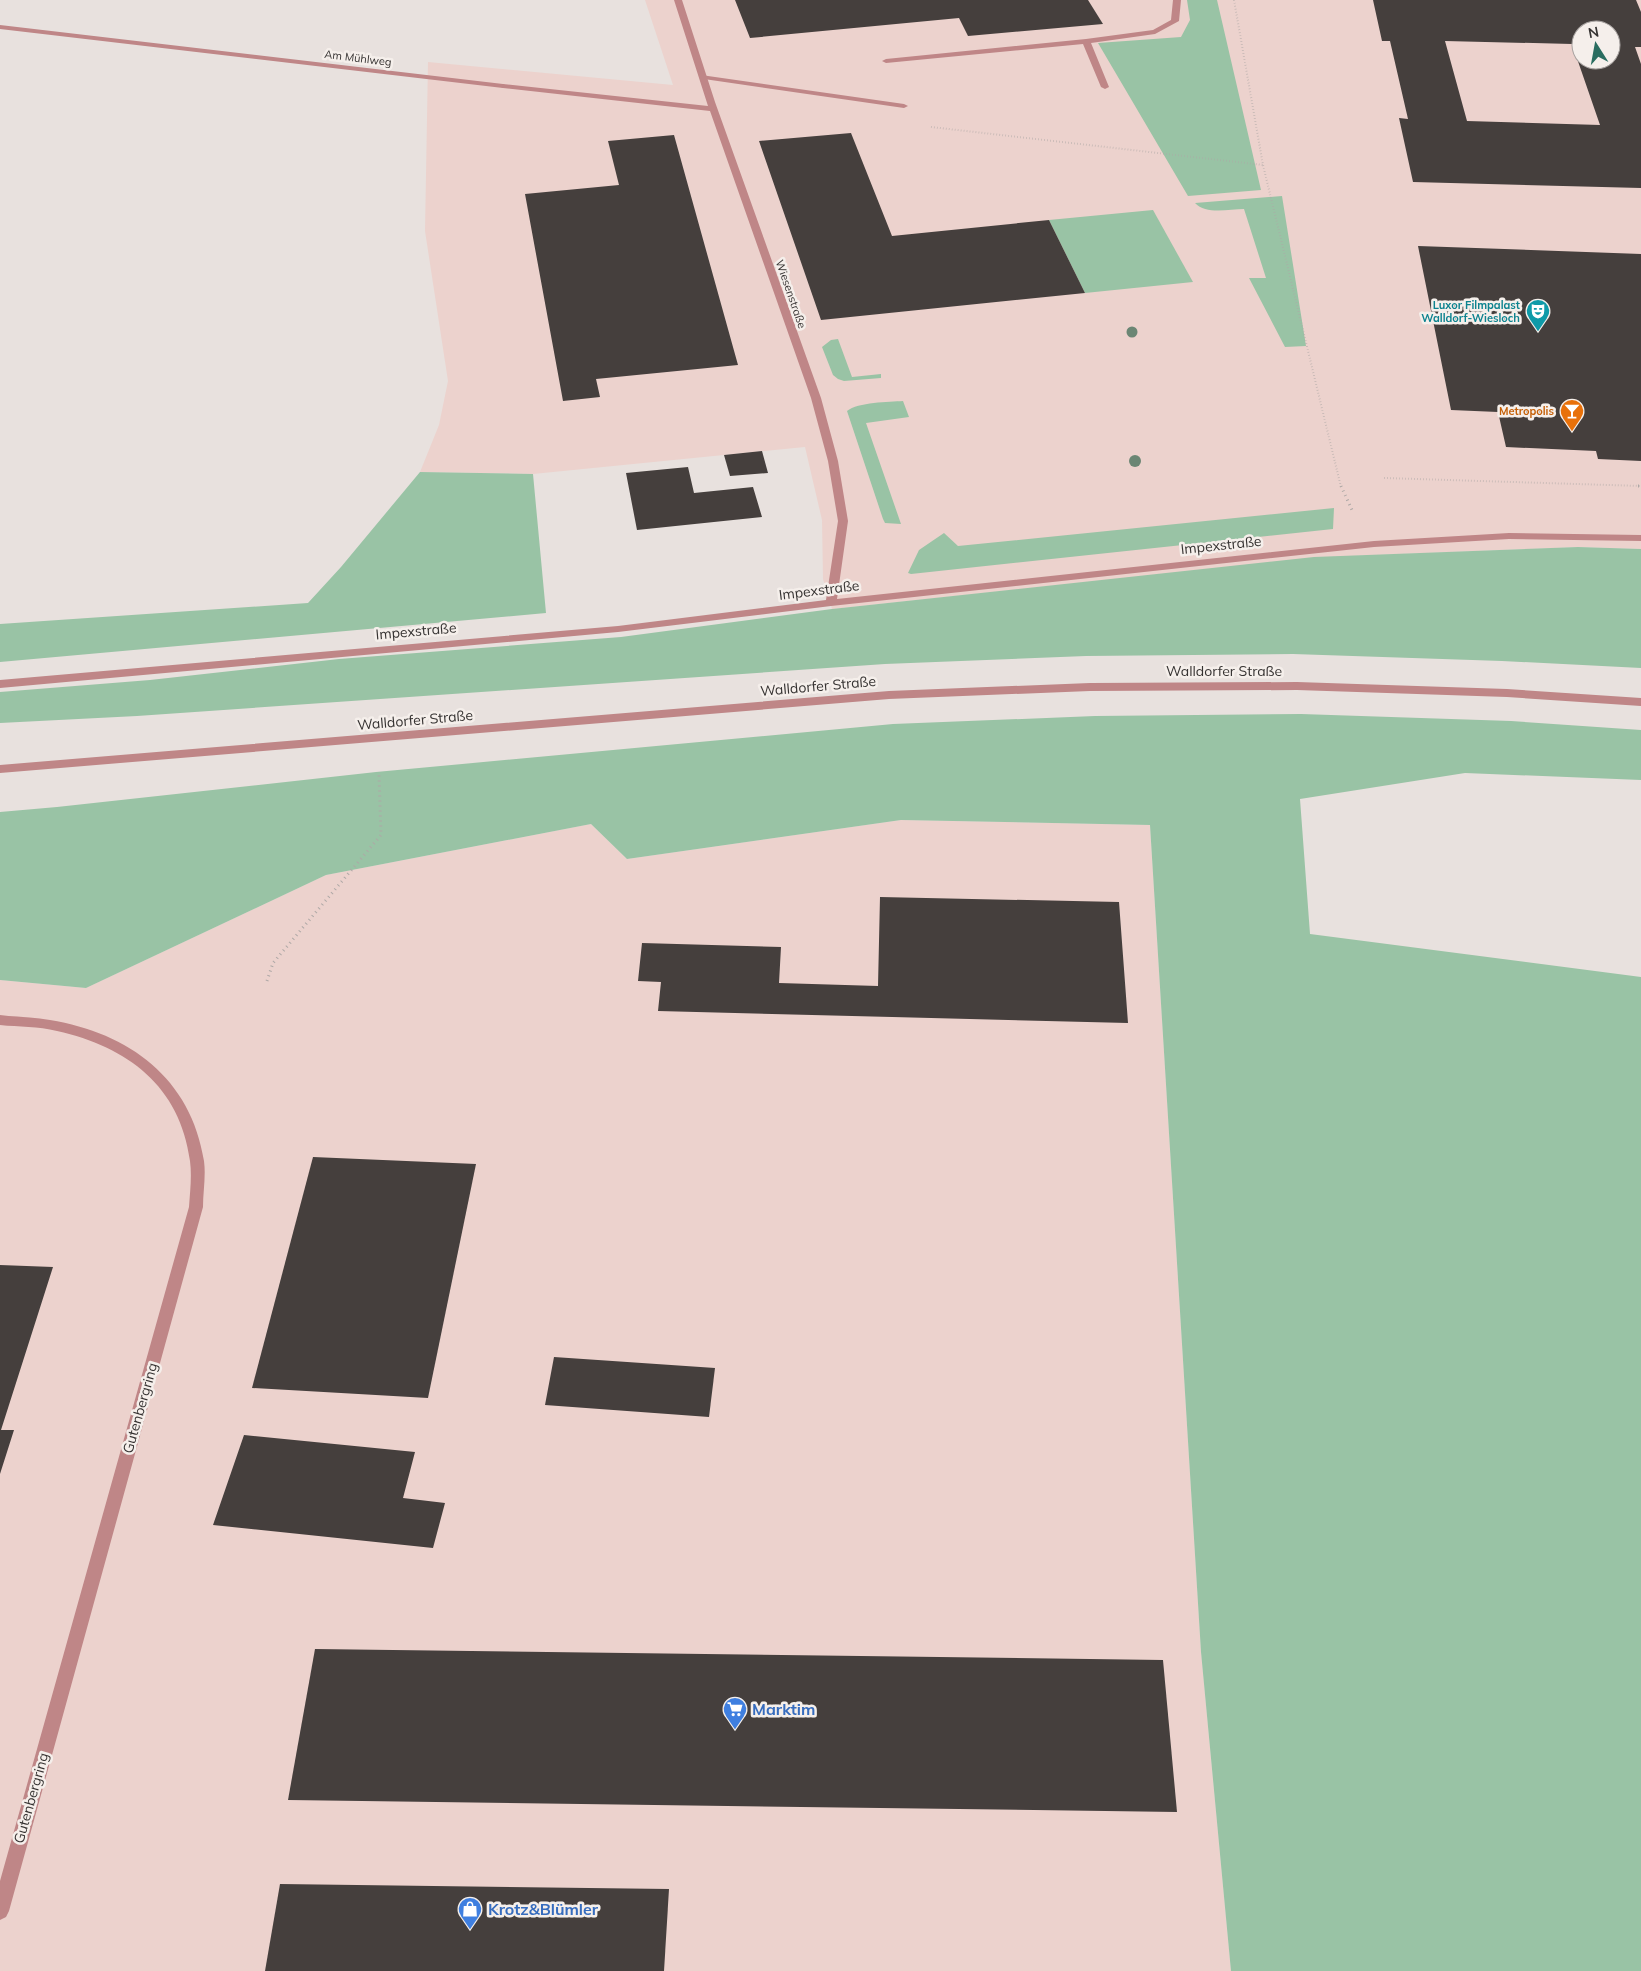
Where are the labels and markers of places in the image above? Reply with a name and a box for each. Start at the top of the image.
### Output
place label: Luxor Filmpalast Walldorf-Wiesloch [1421,298,1520,325]
theatre icon: Luxor Filmpalast Walldorf-Wiesloch [1525,298,1551,332]
bar icon: Metropolis [1559,398,1585,432]
place label: Metropolis [1499,404,1554,418]
supermarket icon: Marktim [722,1696,748,1730]
place label: Marktim [752,1699,815,1719]
shop icon: Krotz&Blümler [457,1896,483,1930]
place label: Krotz&Blümler [488,1899,599,1919]

